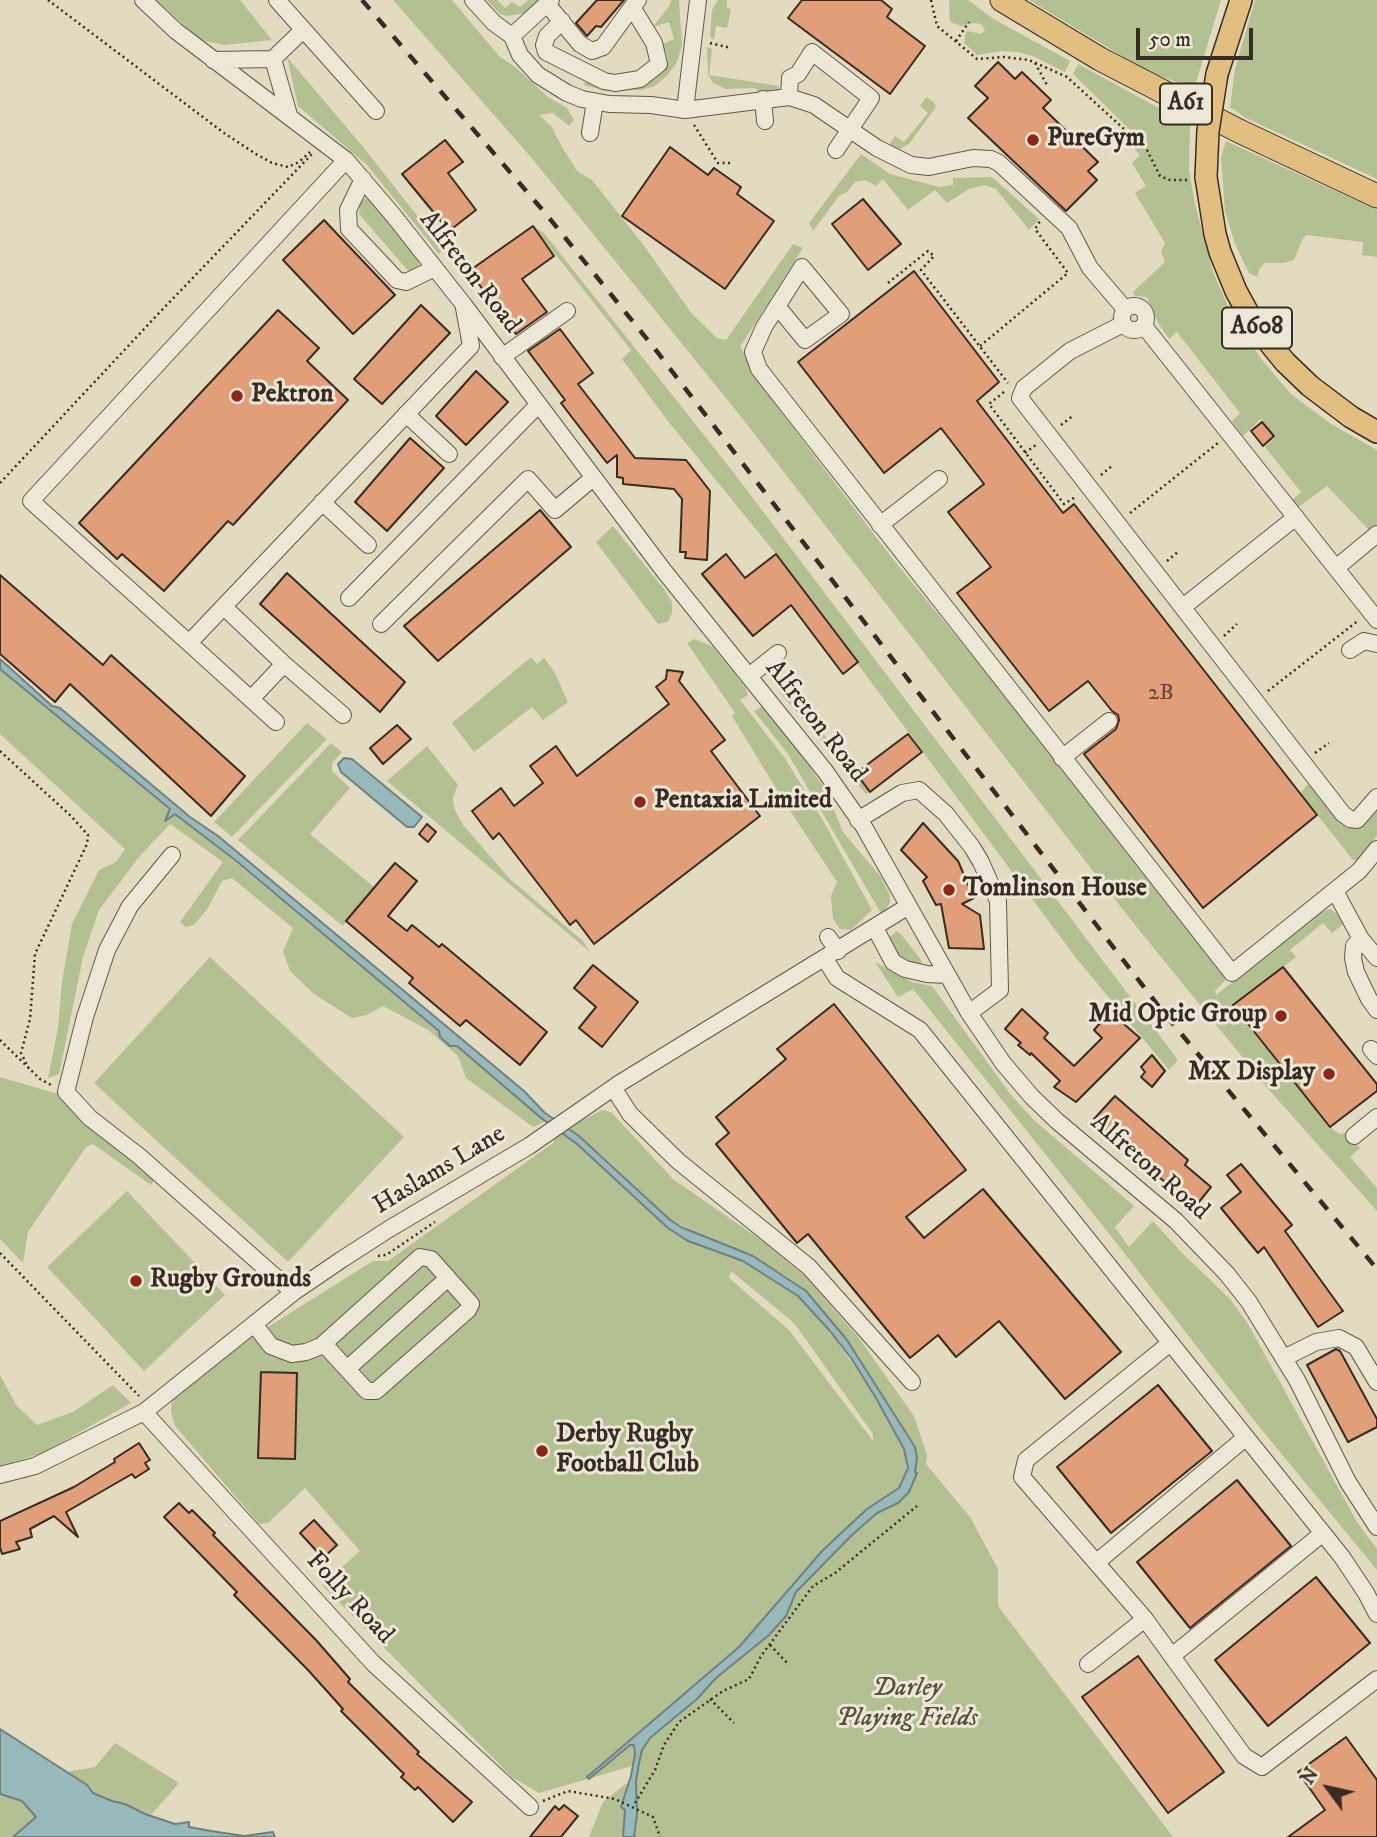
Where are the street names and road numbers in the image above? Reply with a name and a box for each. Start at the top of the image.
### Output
road number: A61 [1160,84,1212,124]
street label: Alfreton Road [411,205,527,341]
road number: A608 [1222,307,1292,348]
street label: Alfreton Road [757,654,873,790]
street label: Alfreton Road [1083,1108,1215,1228]
street label: Haslams Lane [368,1119,512,1223]
street label: Folly Road [298,1546,400,1652]

